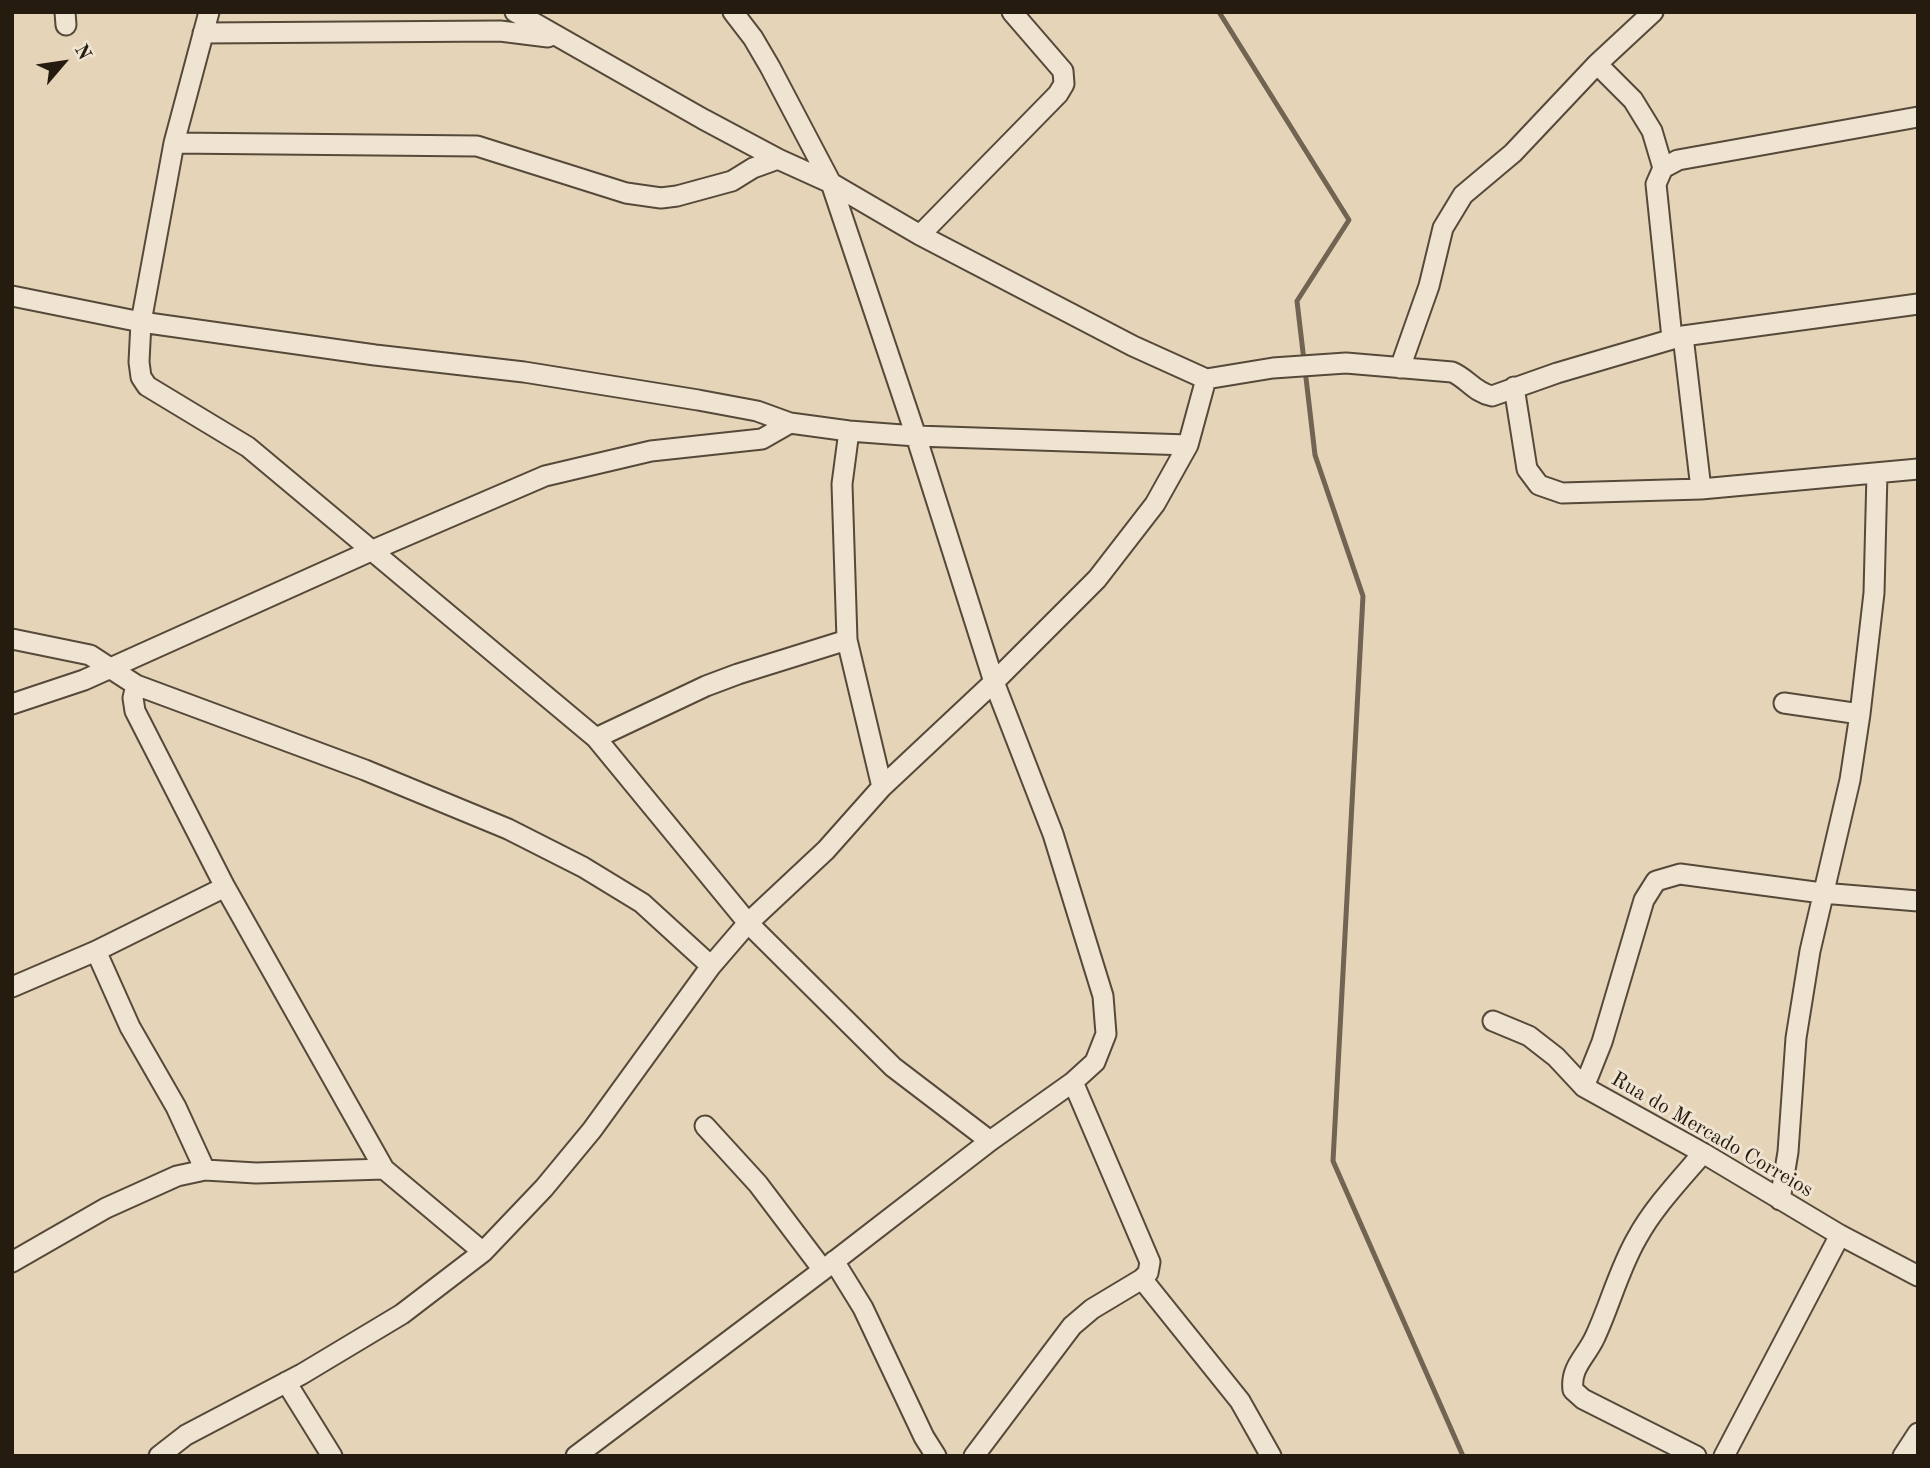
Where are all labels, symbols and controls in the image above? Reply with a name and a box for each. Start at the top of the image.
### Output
north arrow [28,28,98,98]
text: N [70,42,94,64]
street label: Rua do Mercado Correios [1607,1067,1817,1203]

